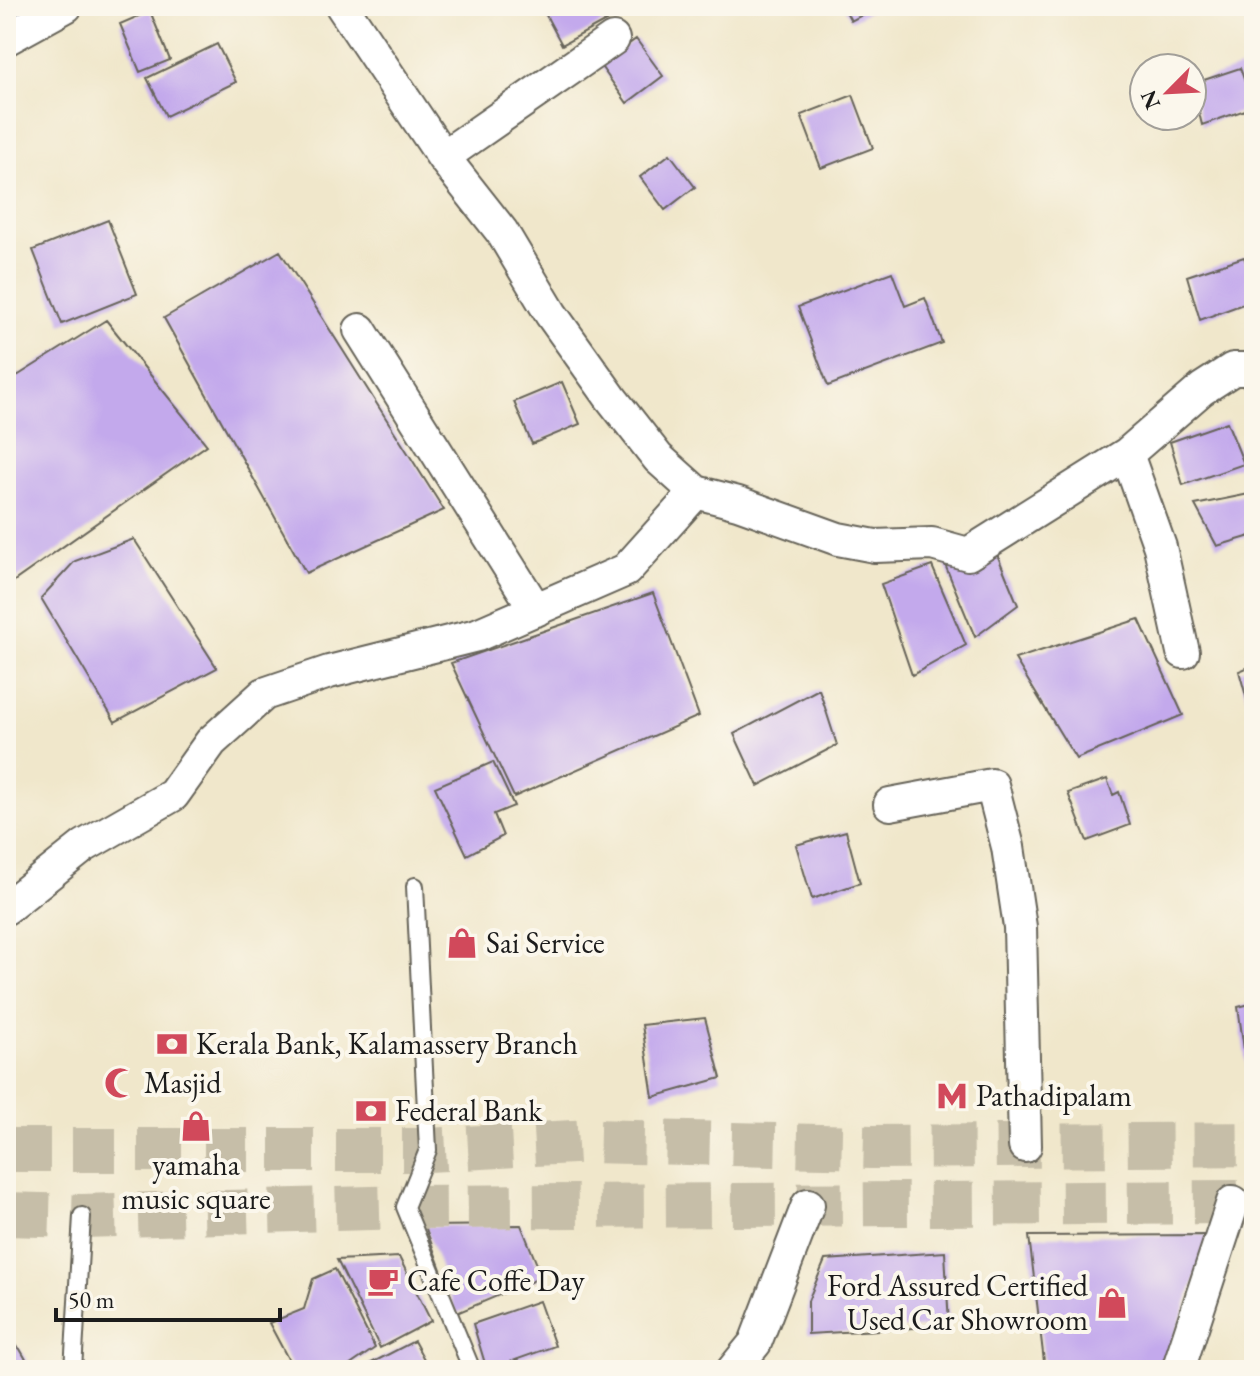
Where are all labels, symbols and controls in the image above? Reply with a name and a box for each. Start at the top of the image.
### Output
north arrow [1128,52,1208,132]
text: N [1133,86,1167,114]
place label: Sai Service [486,923,605,962]
shop icon: Sai Service [445,926,479,960]
place label: Kerala Bank, Kalamassery Branch [196,1024,578,1063]
bank icon: Kerala Bank, Kalamassery Branch [155,1027,189,1061]
place label: Masjid [144,1063,222,1102]
mosque icon: Masjid [103,1066,137,1100]
place label: Pathadipalam [976,1076,1132,1115]
metro station icon: Pathadipalam [935,1079,969,1113]
place label: Federal Bank [395,1091,543,1130]
bank icon: Federal Bank [354,1094,388,1128]
shop icon: yamaha music square [179,1109,213,1143]
place label: yamaha music square [121,1145,271,1218]
place label: Cafe Coffe Day [407,1261,585,1300]
cafe icon: Cafe Coffe Day [366,1264,400,1298]
place label: Ford Assured Certified Used Car Showroom [827,1266,1089,1339]
scale bar [56,1272,280,1322]
text: 50 m [68,1284,115,1315]
shop icon: Ford Assured Certified Used Car Showroom [1095,1286,1129,1320]

